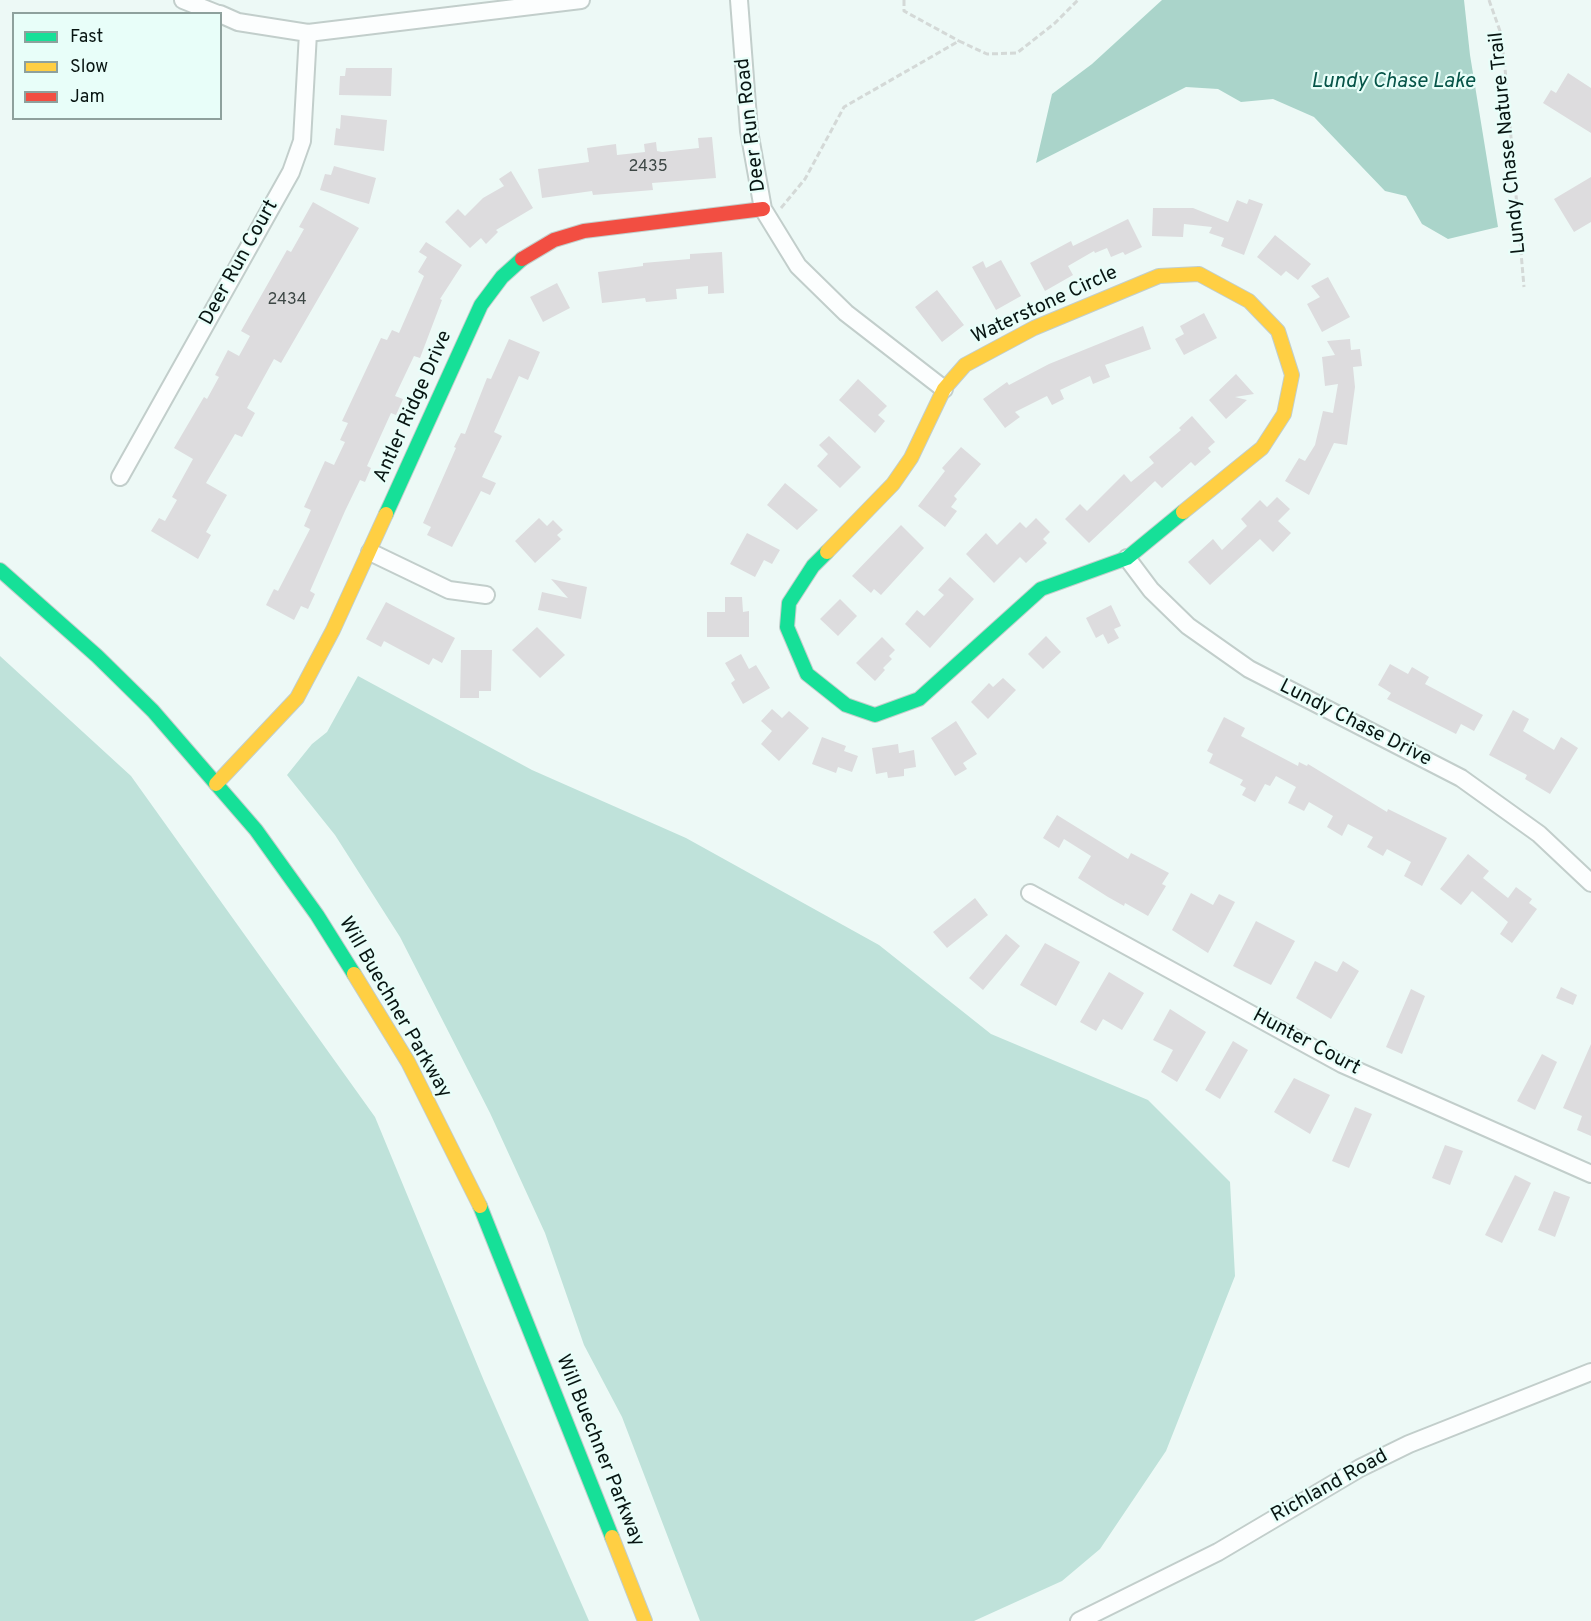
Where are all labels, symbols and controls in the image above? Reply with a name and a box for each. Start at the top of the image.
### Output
legend [12,12,222,120]
text: Fast [70,26,103,49]
street label: Lundy Chase Nature Trail [1485,31,1533,255]
text: Slow [70,56,108,79]
street label: Deer Run Road [732,57,772,193]
water label: Lundy Chase Lake [1311,70,1475,96]
text: Jam [70,86,105,109]
house number: 2435 [628,158,668,178]
street label: Deer Run Court [196,196,284,330]
street label: Waterstone Circle [968,262,1122,350]
house number: 2434 [267,291,307,311]
street label: Antler Ridge Drive [370,327,458,487]
street label: Lundy Chase Drive [1275,675,1435,773]
street label: Will Buechner Parkway [332,913,456,1103]
street label: Hunter Court [1248,1005,1364,1081]
street label: Will Buechner Parkway [549,1351,649,1551]
street label: Richland Road [1268,1445,1392,1529]

